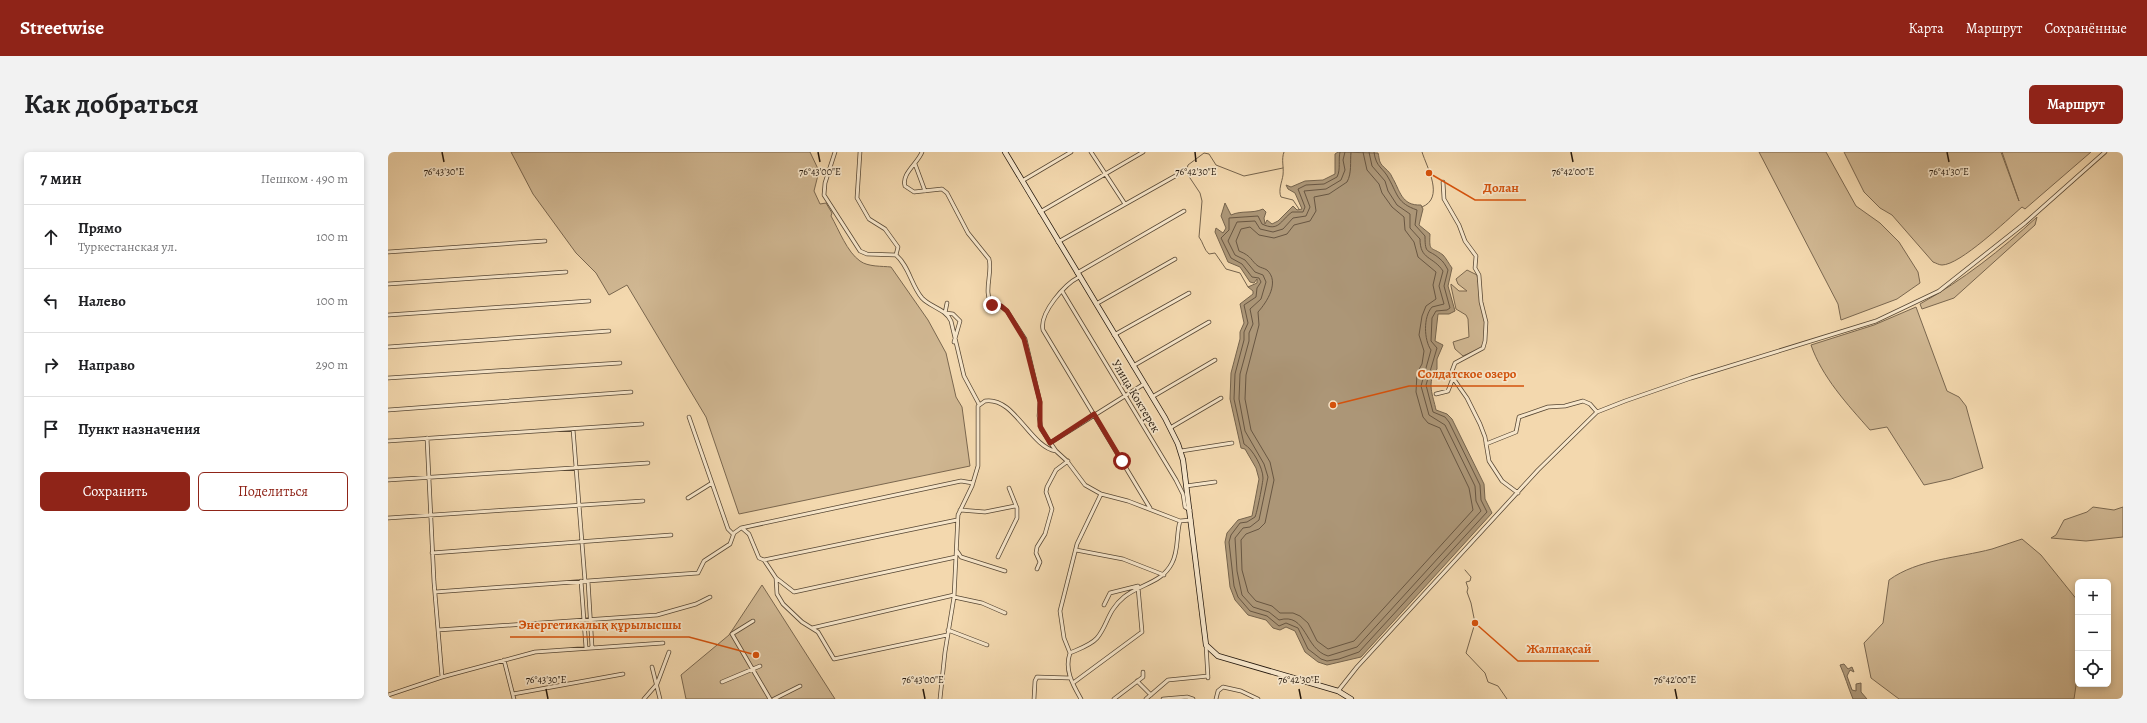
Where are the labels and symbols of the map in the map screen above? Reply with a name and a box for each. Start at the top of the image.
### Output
text: 76°43'30"E [424,165,464,178]
text: 76°43'00"E [799,165,841,178]
text: 76°42'30"E [1175,165,1217,178]
text: 76°42'00"E [1552,165,1594,178]
text: 76°41'30"E [1929,165,1969,178]
callout: Долан [1475,175,1526,200]
text: Долан [1483,179,1519,196]
route end [983,296,1001,314]
street label: Улица Коктерек [1108,357,1164,435]
callout: Солдатское озеро [1409,361,1524,386]
text: Солдатское озеро [1418,365,1517,382]
route start [1113,452,1131,470]
callout: Энергетикалық құрылысшы [510,612,689,637]
text: Энергетикалық құрылысшы [519,616,681,633]
callout: Жалпақсай [1518,636,1599,661]
text: Жалпақсай [1526,640,1592,657]
text: 76°43'30"E [526,673,566,686]
text: 76°43'00"E [902,673,944,686]
text: 76°42'30"E [1278,673,1320,686]
text: 76°42'00"E [1654,673,1696,686]

